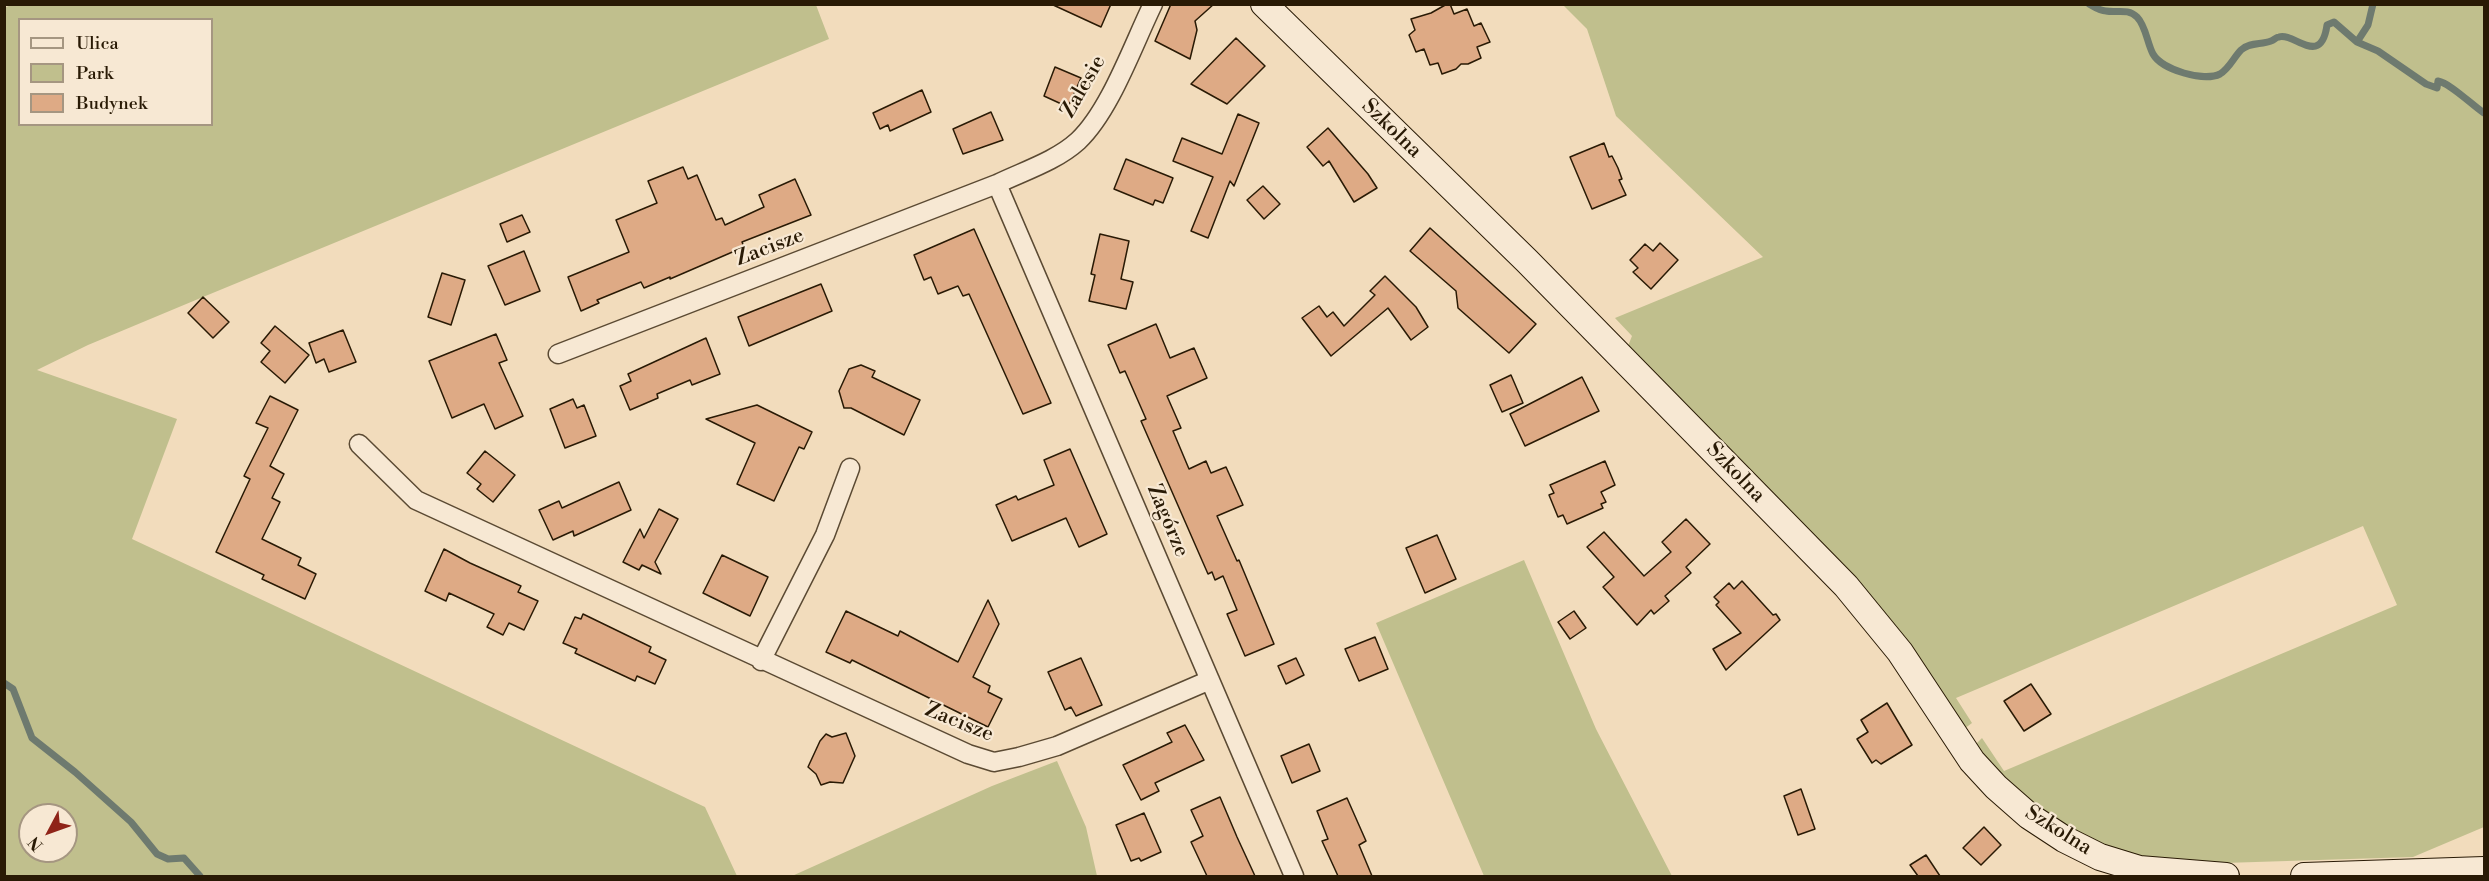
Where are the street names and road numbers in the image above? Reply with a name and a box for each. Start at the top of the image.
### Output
street label: Zalesie [1056,51,1112,123]
street label: Szkolna [1356,94,1426,164]
street label: Zacisze [732,223,808,273]
street label: Szkolna [1700,438,1770,508]
street label: Zagórze [1140,481,1194,561]
street label: Zacisze [921,698,997,748]
street label: Szkolna [2020,801,2096,861]

